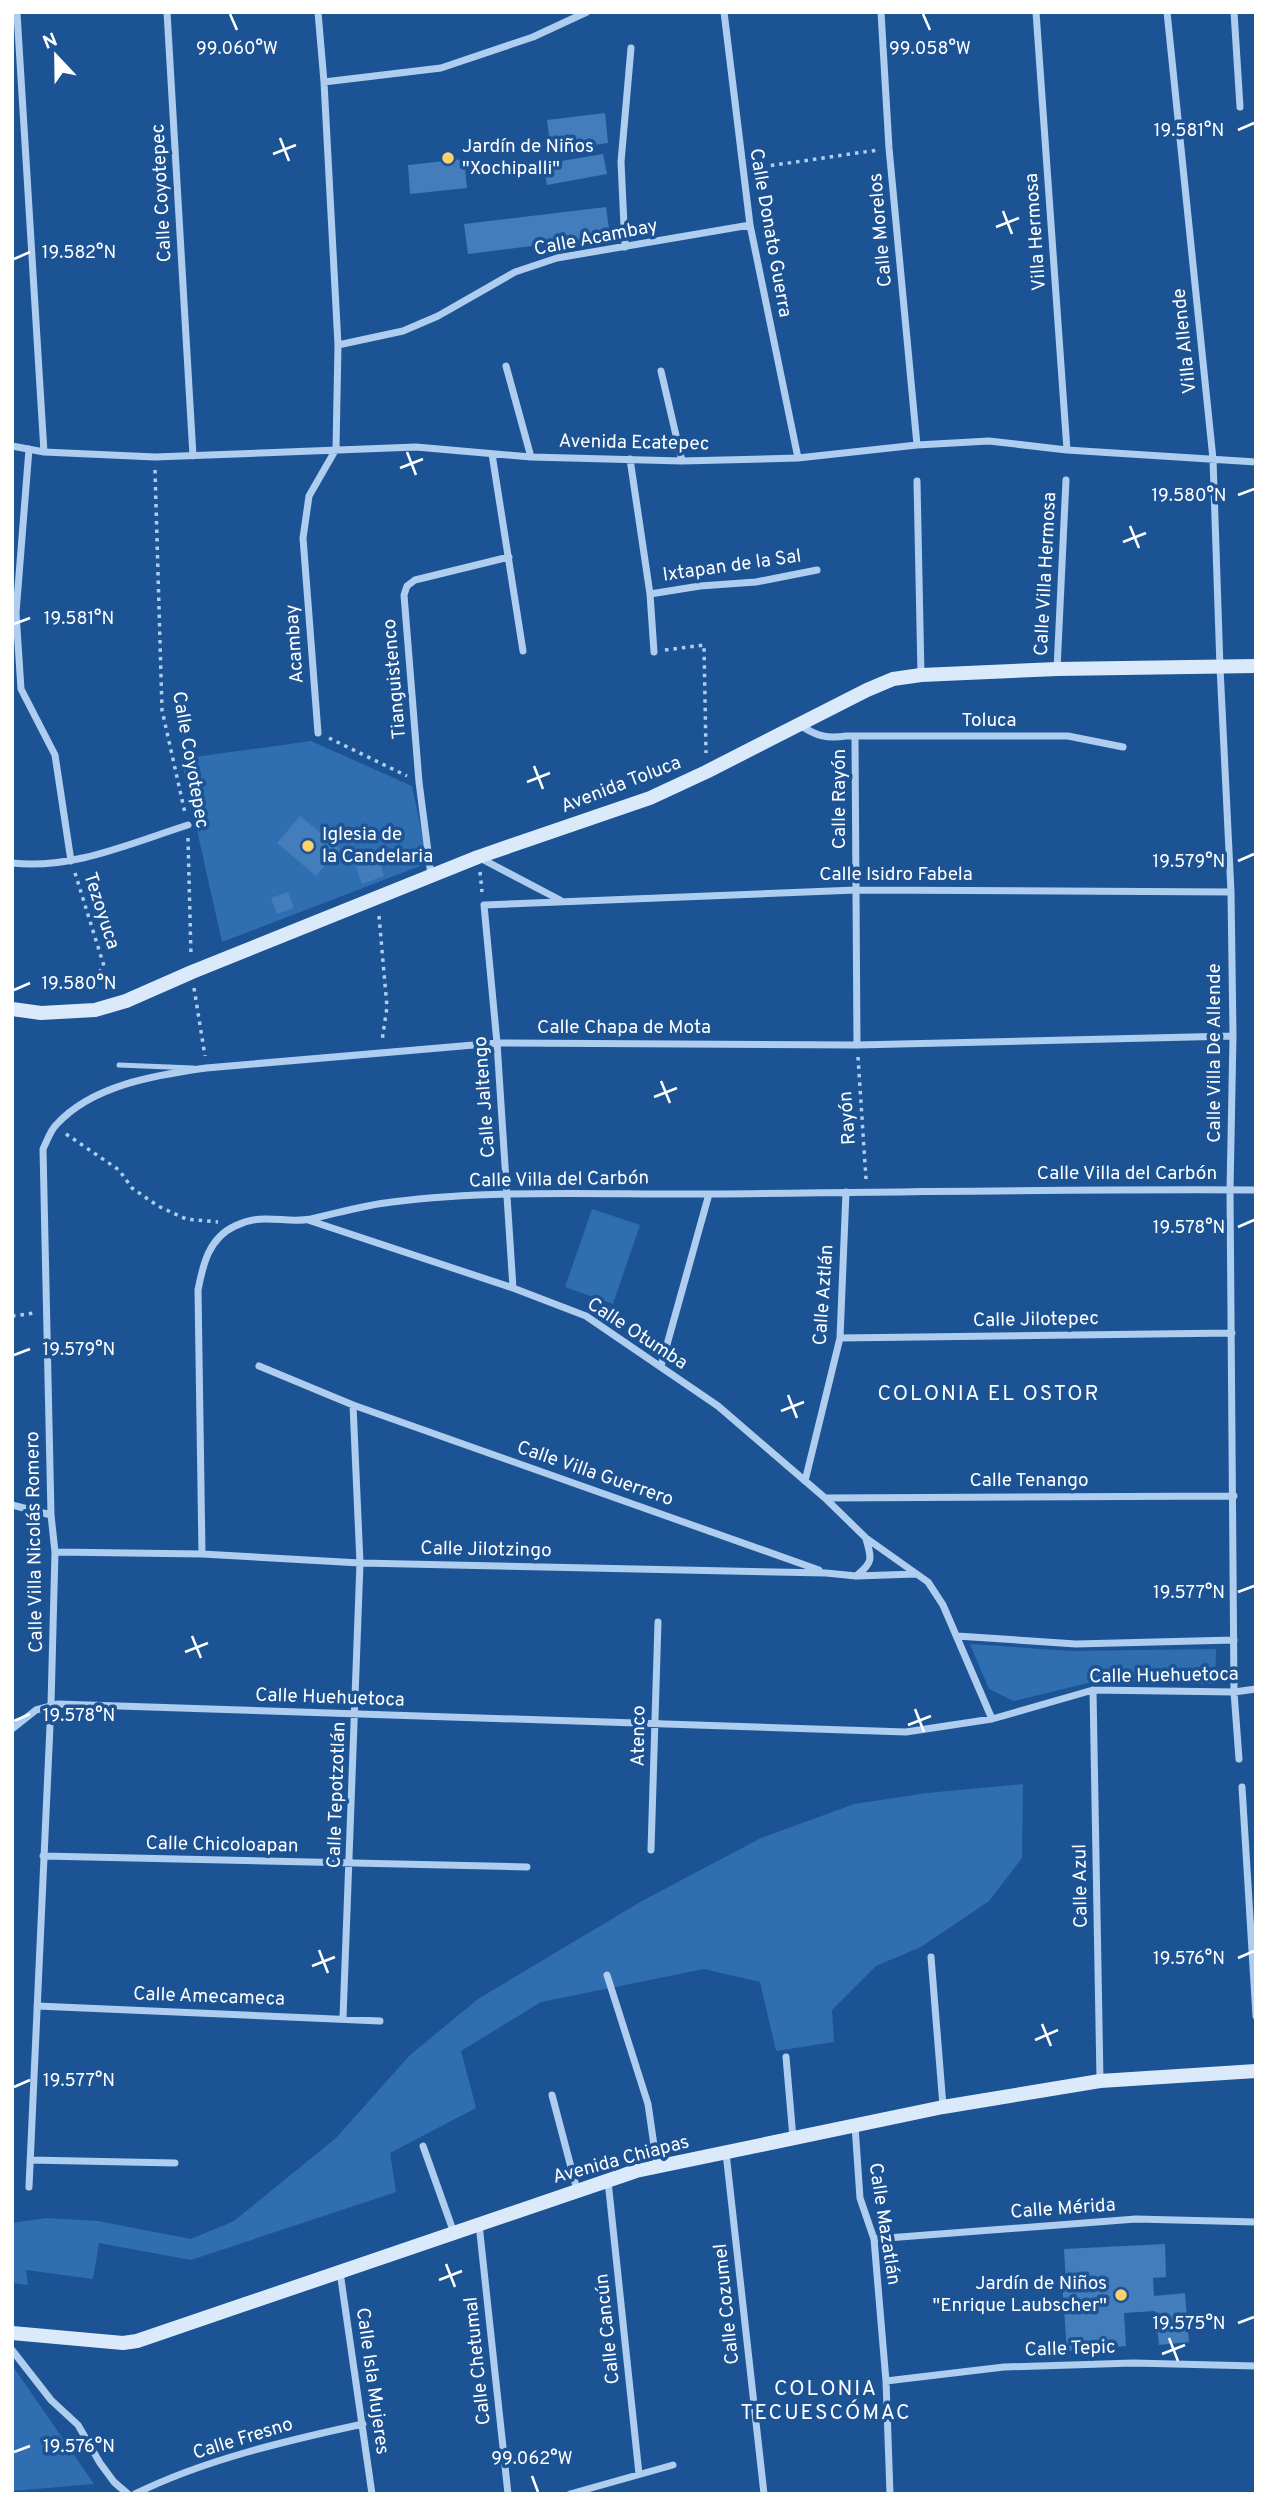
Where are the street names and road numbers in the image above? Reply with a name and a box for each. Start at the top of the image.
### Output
street label: Calle Coyotepec [146,123,178,263]
street label: Calle Donato Guerra [743,147,797,319]
street label: Calle Morelos [864,172,898,288]
street label: Villa Hermosa [1020,172,1052,292]
street label: Calle Acambay [532,214,660,262]
street label: Villa Allende [1168,287,1202,395]
street label: Avenida Ecatepec [558,430,710,456]
street label: Calle Villa Hermosa [1030,491,1062,657]
street label: Ixtapan de la Sal [661,544,803,588]
street label: Acambay [280,604,310,684]
street label: Tianguistenco [378,618,412,740]
street label: Calle Coyotepec [166,690,214,830]
street label: Toluca [962,709,1016,733]
street label: Calle Rayón [828,749,852,849]
street label: Avenida Toluca [558,751,684,819]
street label: Calle Isidro Fabela [819,863,973,887]
street label: Tezoyuca [77,870,125,952]
street label: Calle Villa De Allende [1203,963,1227,1143]
street label: Calle Chapa de Mota [537,1016,711,1040]
street label: Calle Jaltengo [469,1035,501,1159]
street label: Rayón [834,1090,862,1146]
street label: Calle Villa del Carbón [1037,1162,1217,1186]
street label: Calle Villa del Carbón [469,1166,649,1194]
street label: Calle Aztlán [809,1244,839,1346]
street label: Calle Otumba [582,1293,692,1375]
street label: Calle Jilotepec [973,1307,1099,1333]
street label: Calle Villa Nicolás Romero [21,1431,49,1653]
street label: Calle Villa Guerrero [514,1436,676,1512]
street label: Calle Tenango [969,1469,1089,1493]
street label: Calle Jilotzingo [420,1537,552,1563]
street label: Calle Huehuetoca [1089,1663,1239,1689]
street label: Calle Huehuetoca [255,1683,405,1713]
street label: Atenco [626,1705,652,1767]
street label: Calle Tepotzotlán [322,1721,352,1869]
street label: Calle Chicoloapan [145,1832,299,1858]
street label: Calle Azul [1068,1844,1094,1928]
street label: Calle Amecameca [133,1982,285,2012]
street label: Avenida Chiapas [550,2130,692,2190]
street label: Calle Mazatlán [862,2161,906,2287]
street label: Calle Mérida [1010,2193,1116,2225]
street label: Calle Cozumel [709,2242,745,2366]
street label: Calle Cancún [590,2272,626,2386]
street label: Calle Chetumal [459,2296,497,2426]
street label: Calle Isla Mujeres [350,2306,394,2456]
street label: Calle Tepic [1024,2335,1116,2363]
street label: Calle Fresno [190,2412,296,2466]

